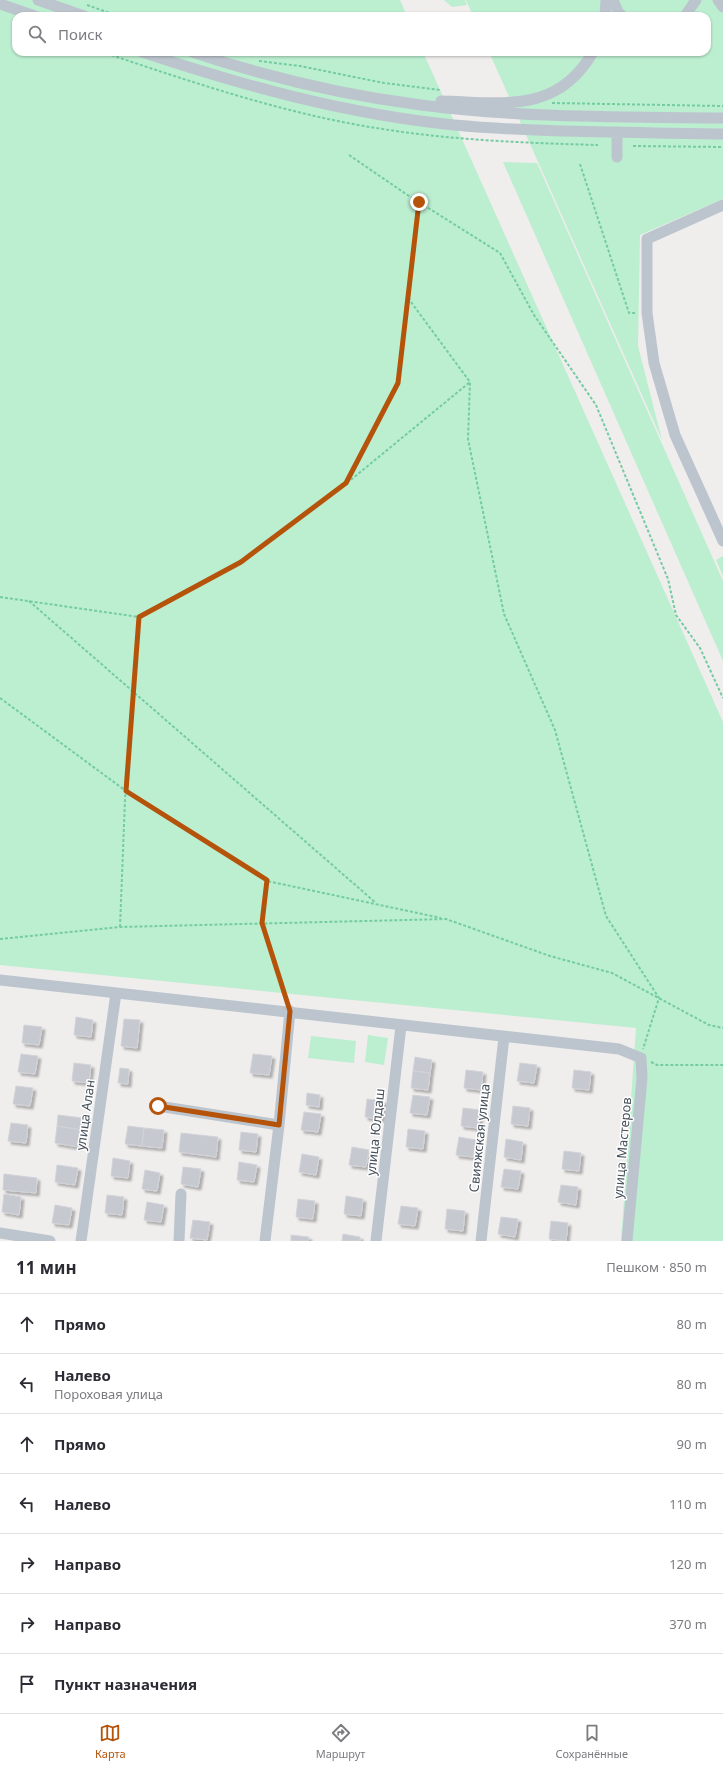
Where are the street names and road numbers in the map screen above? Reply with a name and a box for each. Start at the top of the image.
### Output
street label: улица Алан [71,1078,99,1152]
street label: Свияжская улица [464,1083,494,1193]
street label: улица Юлдаш [361,1088,389,1176]
street label: улица Мастеров [609,1097,635,1199]

